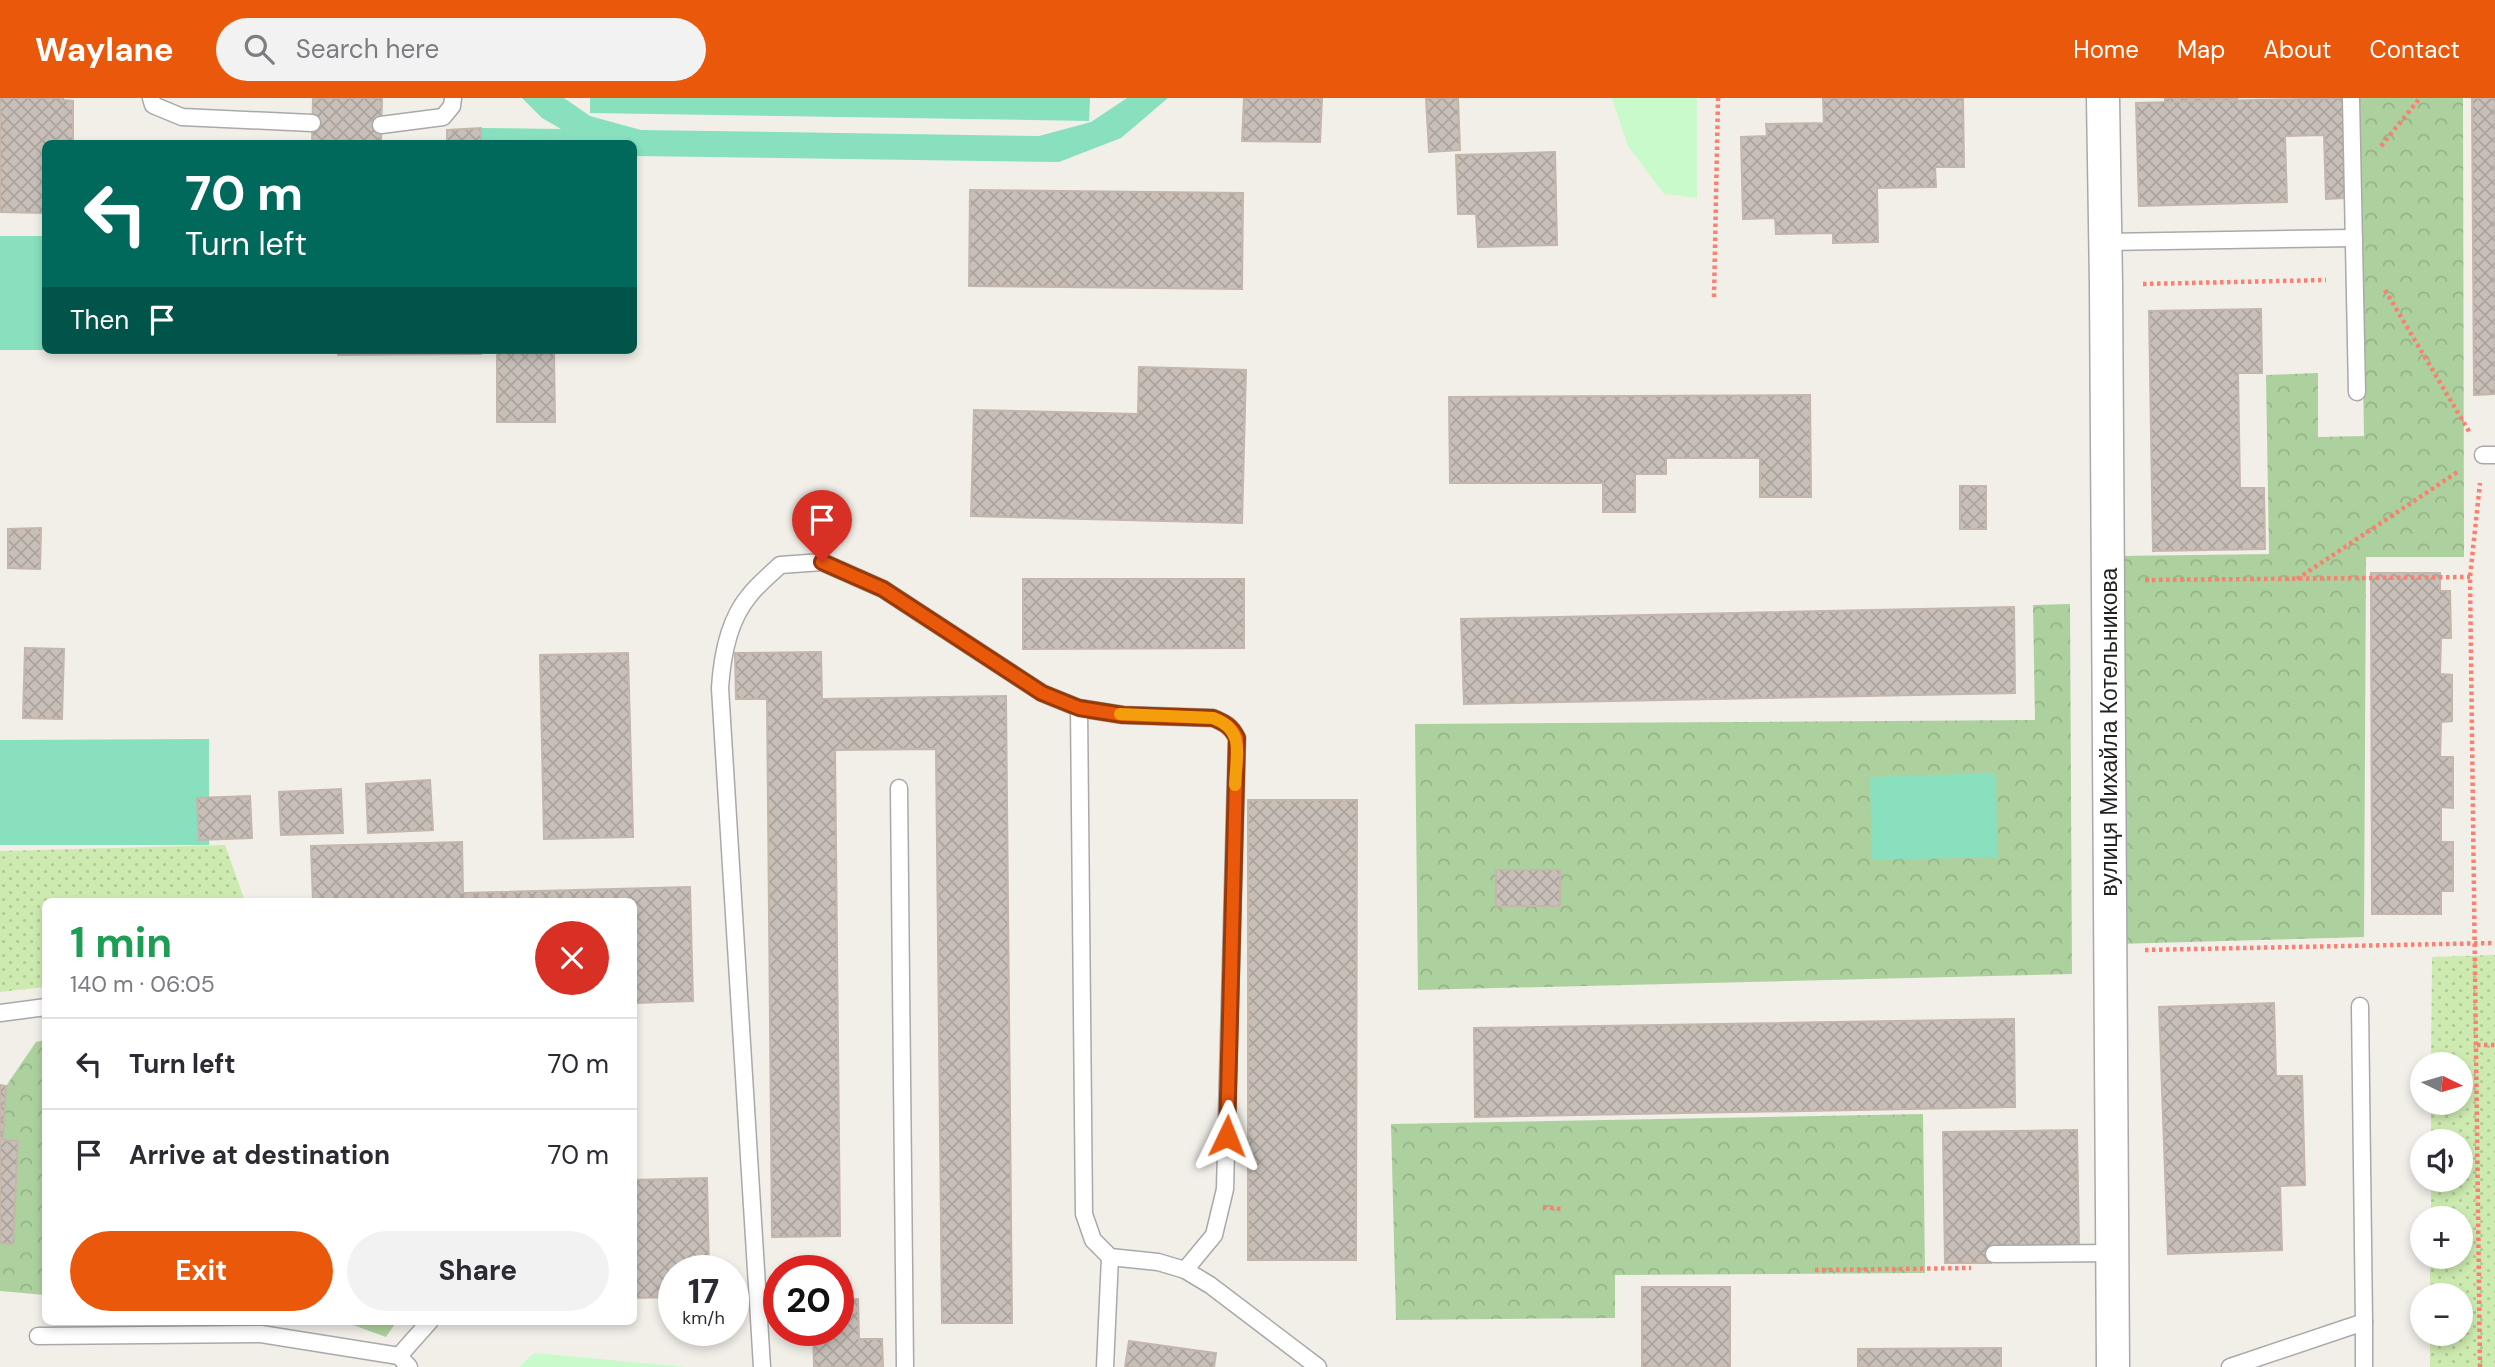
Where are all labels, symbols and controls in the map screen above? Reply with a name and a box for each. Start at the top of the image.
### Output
search box [216,18,706,81]
text: Waylane [35,28,174,71]
icon: search [240,30,278,68]
text: Search here [296,32,439,66]
text: Home [2073,34,2139,65]
text: Map [2177,34,2225,65]
text: About [2263,34,2332,65]
text: Contact [2370,34,2460,65]
text: 70 m [185,161,303,225]
icon: left [70,168,161,259]
text: Turn left [185,223,307,265]
icon: arrive [143,301,181,339]
text: Then [70,303,129,337]
pin [792,490,852,562]
icon: arrive [803,501,841,539]
street label: вулиця Михайла Котельникова [2094,567,2124,896]
text: 1 min [70,915,172,970]
button: close [535,921,609,995]
text: 140 m · 06:05 [70,969,215,999]
icon: left [70,1045,108,1083]
text: Turn left [129,1047,236,1081]
text: 70 m [548,1047,609,1081]
north arrow [2410,1052,2473,1115]
map controls [2410,1052,2473,1346]
position arrow [1190,1099,1264,1173]
button: sound [2410,1129,2473,1192]
icon: arrive [70,1136,108,1174]
text: Arrive at destination [129,1138,390,1172]
text: 70 m [548,1138,609,1172]
button: + [2410,1206,2473,1269]
button: Exit [70,1231,333,1311]
button: Share [347,1231,609,1311]
speed limit sign: 20 [763,1255,854,1346]
text: 17 [688,1268,719,1314]
button: − [2410,1283,2473,1346]
text: km/h [682,1306,725,1330]

